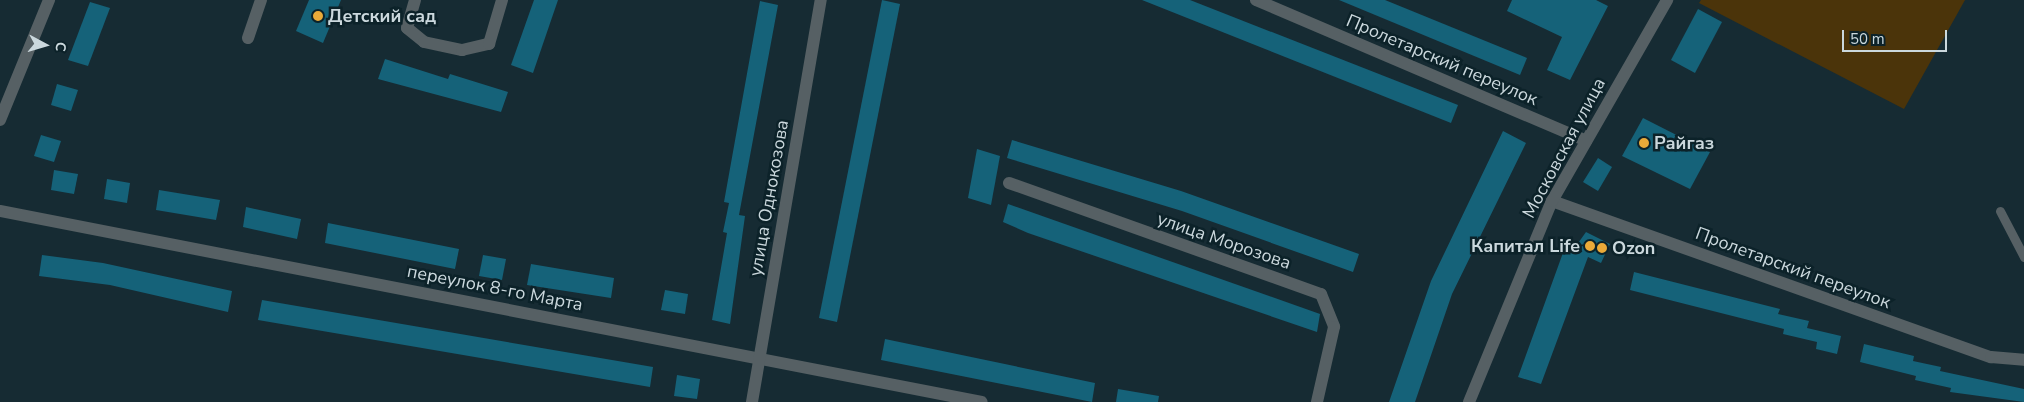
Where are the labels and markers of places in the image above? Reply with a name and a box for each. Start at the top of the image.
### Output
place label: Детский сад [328,5,436,27]
marker: Детский сад [312,10,324,22]
place label: Райгаз [1654,132,1714,154]
marker: Райгаз [1638,137,1650,149]
place label: Капитал Life [1471,235,1580,257]
place label: Ozon [1612,237,1655,259]
marker: Капитал Life [1584,240,1596,252]
marker: Ozon [1596,242,1608,254]

